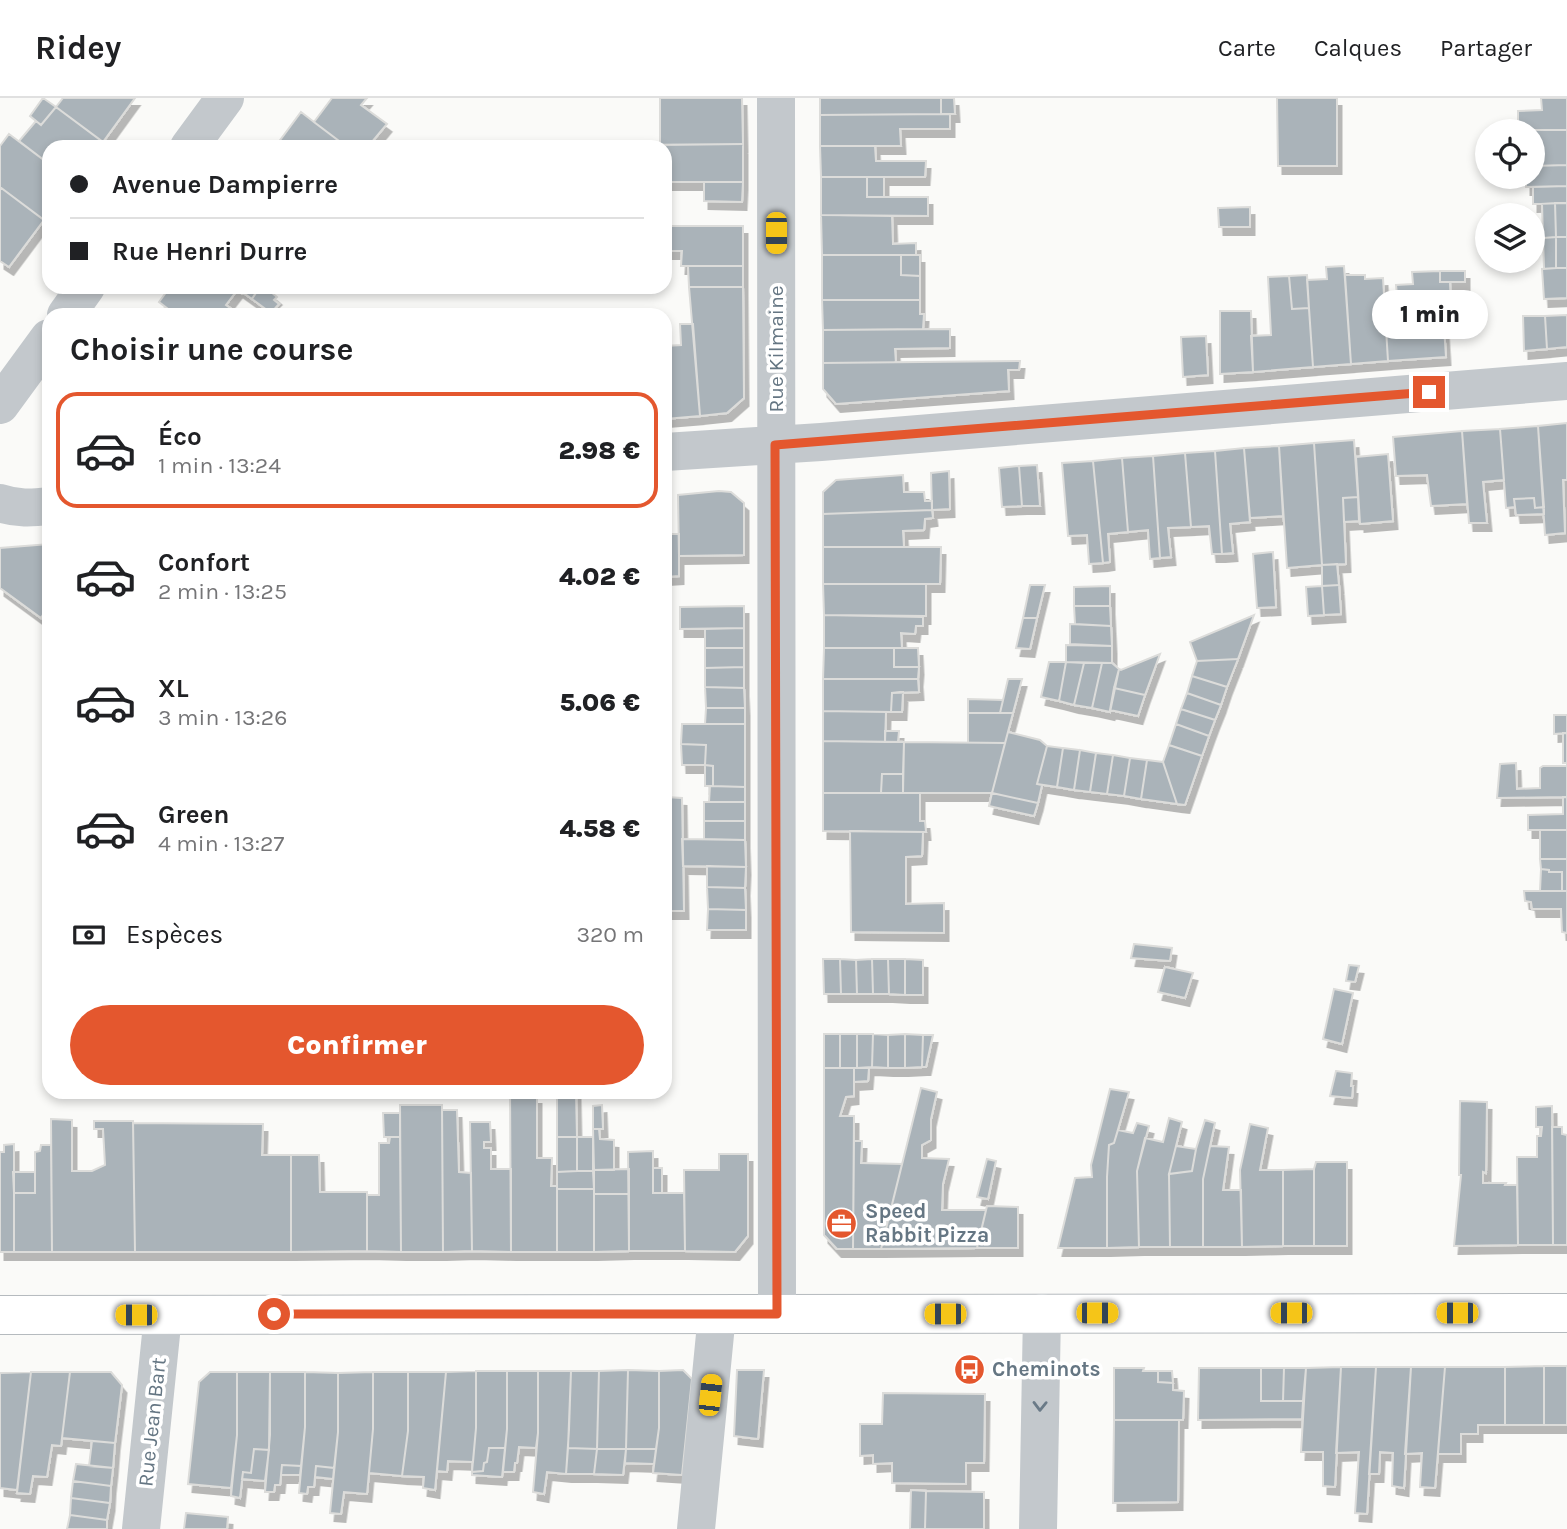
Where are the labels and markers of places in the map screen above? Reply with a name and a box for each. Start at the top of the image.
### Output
place label: Speed Rabbit Pizza [865,1199,989,1247]
office icon: Speed Rabbit Pizza [825,1206,859,1240]
bus stop icon: Cheminots [952,1352,986,1386]
place label: Cheminots [992,1357,1101,1381]

